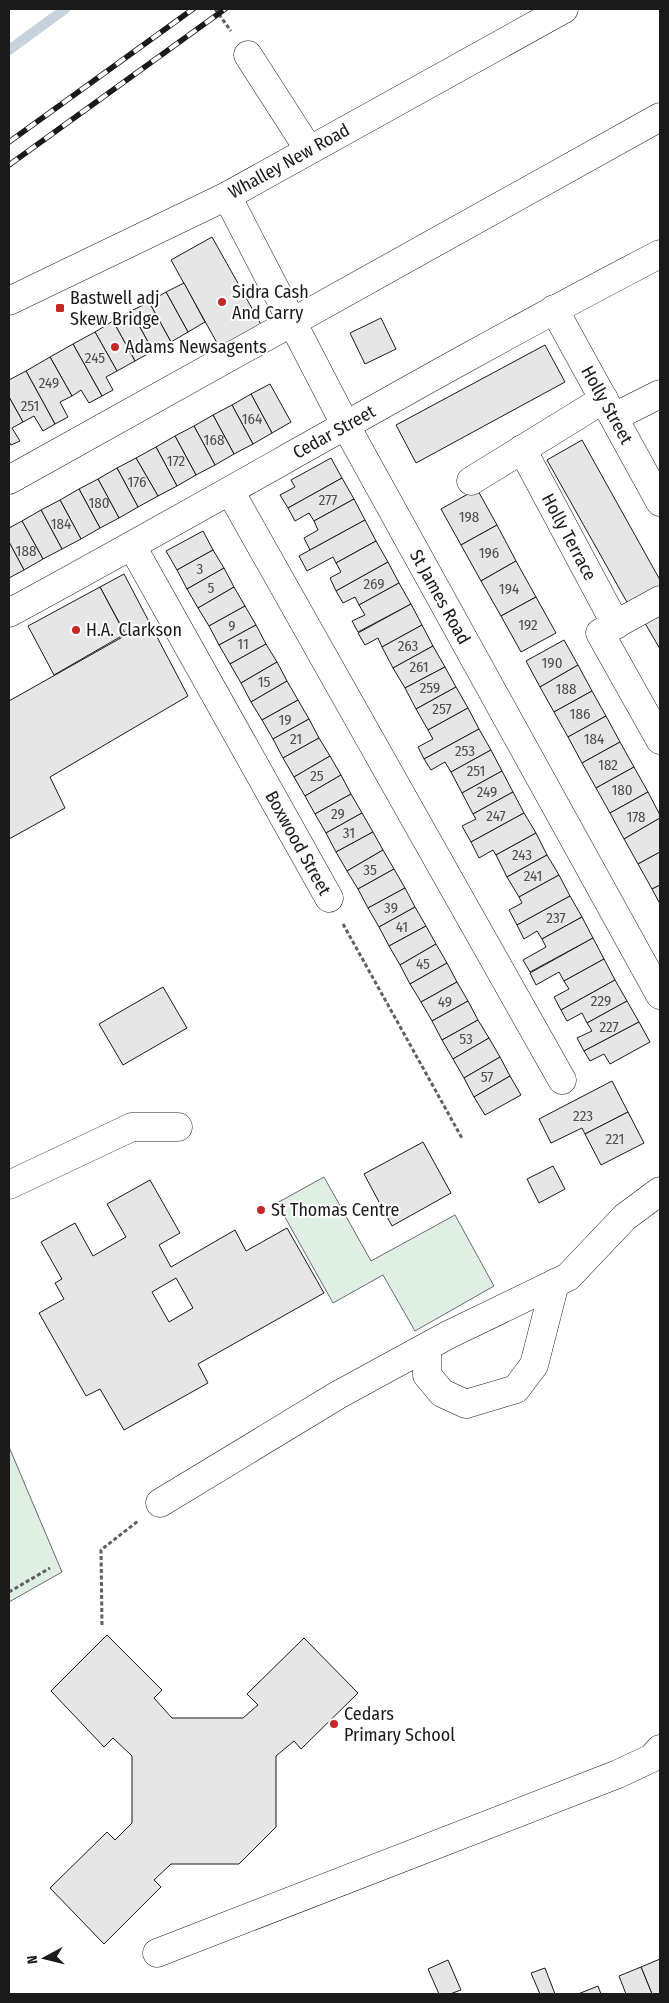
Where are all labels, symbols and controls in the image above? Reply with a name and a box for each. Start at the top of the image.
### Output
street label: Whalley New Road [225,119,353,203]
place label: Sidra Cash And Carry [232,281,309,324]
place label: Bastwell adj Skew Bridge [70,287,160,330]
marker: Sidra Cash And Carry [216,296,228,308]
marker: Bastwell adj Skew Bridge [54,302,66,314]
place label: Adams Newsagents [125,336,267,358]
marker: Adams Newsagents [109,341,121,353]
house number: 245 [85,349,105,367]
street label: Holly Street [576,362,638,448]
house number: 249 [39,374,59,392]
house number: 251 [21,397,39,415]
street label: Cedar Street [289,400,379,464]
house number: 164 [242,410,262,428]
house number: 168 [204,431,224,449]
house number: 172 [167,452,186,470]
house number: 176 [127,473,147,491]
street label: Holly Terrace [537,490,601,584]
house number: 277 [319,491,337,509]
house number: 180 [88,494,110,512]
house number: 198 [459,508,479,526]
house number: 184 [51,515,71,533]
house number: 188 [16,542,36,560]
house number: 196 [479,544,499,562]
street label: St James Road [405,546,475,648]
house number: 3 [197,560,204,578]
house number: 269 [363,575,385,593]
house number: 5 [208,579,215,597]
house number: 194 [499,580,519,598]
house number: 192 [518,616,538,634]
house number: 9 [228,617,236,635]
place label: H.A. Clarkson [86,619,182,641]
marker: H.A. Clarkson [70,624,82,636]
house number: 11 [237,635,249,653]
house number: 263 [398,637,419,655]
house number: 190 [542,654,562,672]
house number: 261 [409,658,429,676]
house number: 15 [258,673,270,691]
house number: 259 [420,679,440,697]
house number: 188 [556,680,576,698]
house number: 257 [432,700,452,718]
house number: 186 [570,705,590,723]
house number: 19 [278,711,292,729]
house number: 21 [290,730,302,748]
house number: 184 [584,730,604,748]
house number: 253 [455,742,475,760]
house number: 182 [598,756,618,774]
house number: 251 [467,762,485,780]
house number: 25 [310,767,324,785]
house number: 180 [611,781,633,799]
house number: 249 [477,783,497,801]
street label: Boxwood Street [260,787,336,899]
house number: 29 [331,805,345,823]
house number: 247 [486,807,506,825]
house number: 178 [626,808,646,826]
house number: 31 [343,824,355,842]
house number: 243 [512,846,532,864]
house number: 35 [363,861,377,879]
house number: 241 [524,867,542,885]
house number: 39 [384,899,398,917]
house number: 237 [546,909,566,927]
house number: 41 [396,918,408,936]
house number: 45 [416,955,430,973]
house number: 229 [591,992,611,1010]
house number: 49 [438,993,452,1011]
house number: 227 [599,1018,619,1036]
house number: 53 [459,1030,473,1048]
house number: 57 [481,1068,493,1086]
house number: 223 [573,1107,593,1125]
house number: 221 [606,1130,624,1148]
place label: St Thomas Centre [271,1199,400,1221]
marker: St Thomas Centre [255,1204,267,1216]
place label: Cedars Primary School [344,1703,455,1746]
marker: Cedars Primary School [328,1718,340,1730]
north arrow [20,1933,70,1983]
text: N [24,1954,42,1965]

